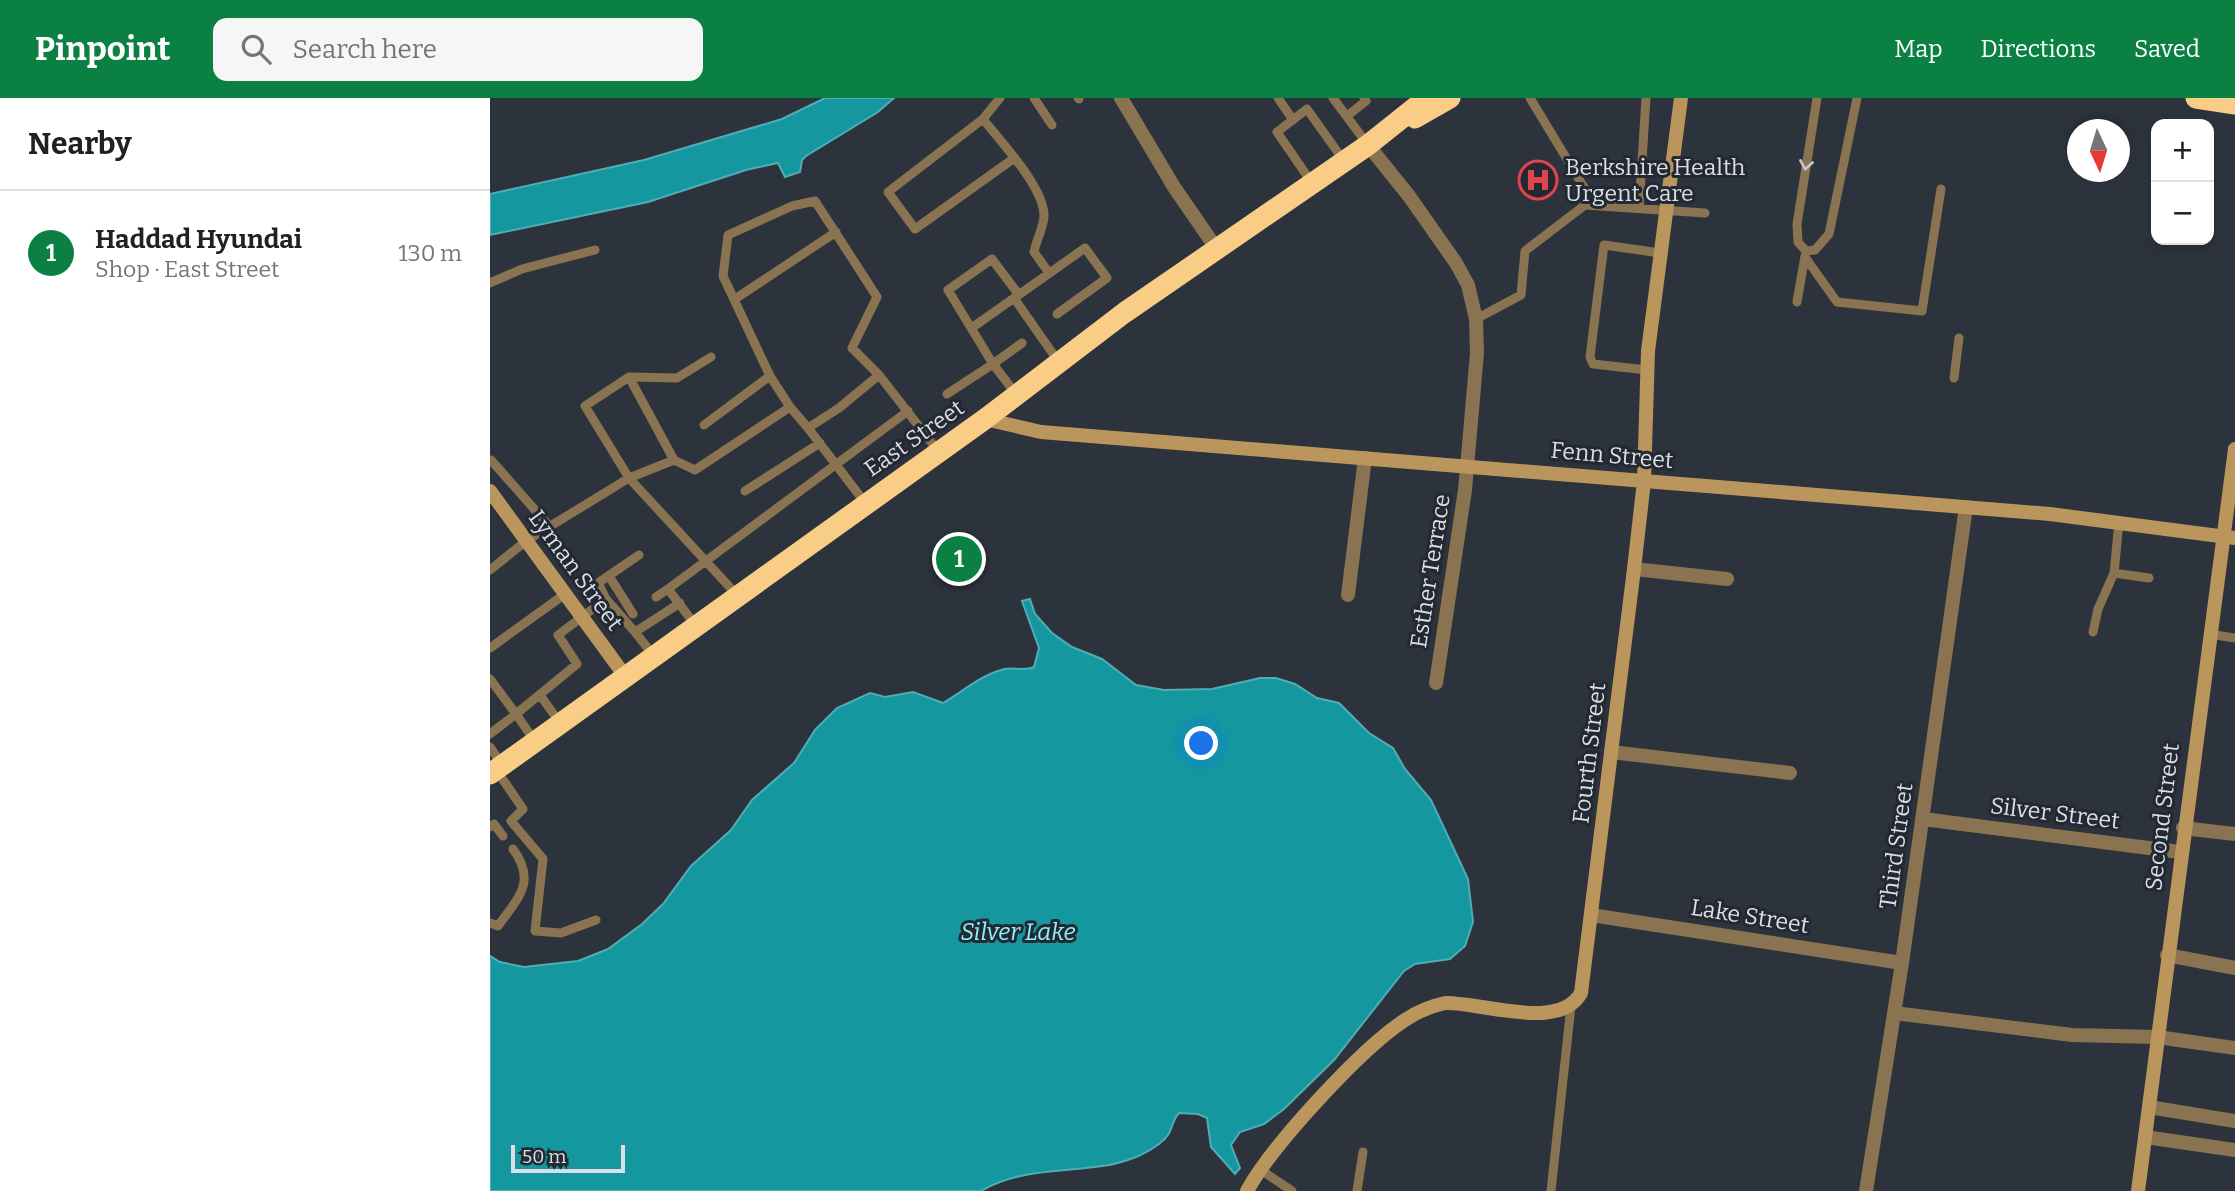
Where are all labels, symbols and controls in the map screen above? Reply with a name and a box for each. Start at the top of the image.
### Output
search box [213,18,703,81]
text: Pinpoint [35,29,171,69]
icon: search [237,30,275,68]
text: Search here [293,34,437,65]
text: Map [1894,35,1943,63]
text: Directions [1981,35,2096,63]
text: Saved [2134,35,2200,63]
north arrow [2067,119,2130,182]
map controls [2151,119,2214,245]
button: + [2151,119,2214,182]
text: Nearby [28,126,132,162]
place label: Berkshire Health Urgent Care [1565,153,1745,207]
hospital icon: Berkshire Health Urgent Care [1517,159,1559,201]
one-way arrow [1799,159,1814,171]
button: − [2151,182,2214,245]
text: Haddad Hyundai [95,224,302,255]
text: 1 [46,239,56,267]
text: 130 m [398,239,462,267]
text: Shop · East Street [95,255,279,283]
street label: East Street [859,393,969,483]
street label: Fenn Street [1549,436,1675,474]
street label: Esther Terrace [1404,492,1456,650]
street label: Lyman Street [523,504,629,636]
pin: 1 [936,533,982,585]
street label: Fourth Street [1566,681,1612,825]
your location [1184,726,1218,760]
street label: Second Street [2139,742,2185,892]
street label: Third Street [1873,781,1919,911]
street label: Silver Street [1989,791,2121,835]
street label: Lake Street [1689,893,1811,939]
water label: Silver Lake [960,918,1076,946]
scale bar [511,1142,625,1174]
text: 50 m [522,1145,566,1168]

